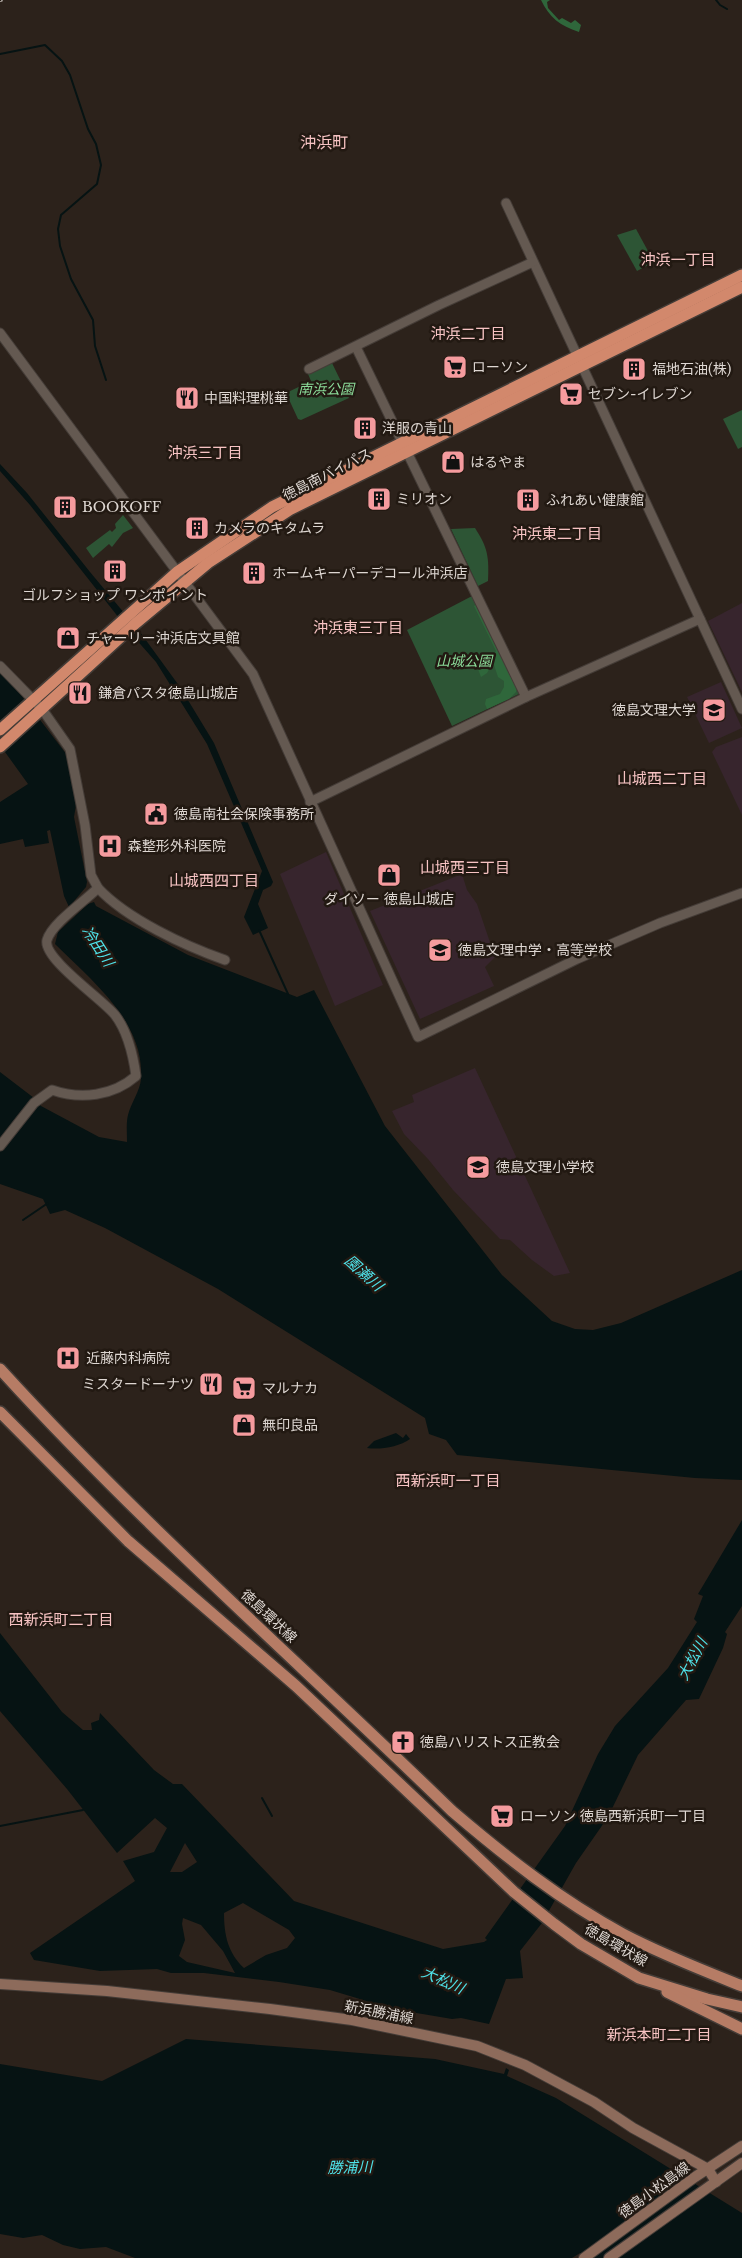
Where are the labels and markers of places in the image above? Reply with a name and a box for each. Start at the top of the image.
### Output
supermarket icon: ローソン [442,354,468,380]
building icon: 福地石油(株) [621,356,647,382]
place label: ローソン [472,358,528,376]
place label: 福地石油(株) [652,360,731,378]
supermarket icon: セブン-イレブン [558,381,584,407]
restaurant icon: 中国料理桃華 [174,385,200,411]
place label: セブン-イレブン [588,385,692,403]
place label: 中国料理桃華 [204,389,288,407]
building icon: 洋服の青山 [352,415,378,441]
place label: 洋服の青山 [382,419,452,437]
shop icon: はるやま [440,449,466,475]
place label: はるやま [470,453,526,471]
building icon: ミリオン [366,486,392,512]
building icon: ふれあい健康館 [515,487,541,513]
place label: ミリオン [396,490,452,508]
place label: ふれあい健康館 [546,491,644,509]
building icon: BOOKOFF [52,494,78,520]
place label: BOOKOFF [82,498,162,516]
building icon: カメラのキタムラ [184,515,210,541]
place label: カメラのキタムラ [214,519,325,537]
building icon: ゴルフショップ ワンポイント [102,558,128,584]
building icon: ホームキーパーデコール沖浜店 [241,560,267,586]
place label: ホームキーパーデコール沖浜店 [272,564,467,582]
place label: ゴルフショップ ワンポイント [22,586,208,604]
shop icon: チャーリー沖浜店文具館 [55,625,81,651]
place label: チャーリー沖浜店文具館 [86,629,240,647]
restaurant icon: 鎌倉パスタ徳島山城店 [67,680,93,706]
place label: 鎌倉パスタ徳島山城店 [98,684,238,702]
school or university icon: 徳島文理大学 [701,697,727,723]
place label: 徳島文理大学 [612,701,696,719]
public building icon: 徳島南社会保険事務所 [143,801,169,827]
place label: 徳島南社会保険事務所 [174,805,314,823]
hospital icon: 森整形外科医院 [97,833,123,859]
place label: 森整形外科医院 [128,837,226,855]
shop icon: ダイソー 徳島山城店 [376,862,402,888]
place label: ダイソー 徳島山城店 [324,890,454,908]
school or university icon: 徳島文理中学・高等学校 [427,937,453,963]
place label: 徳島文理中学・高等学校 [458,941,612,959]
school or university icon: 徳島文理小学校 [465,1154,491,1180]
place label: 徳島文理小学校 [496,1158,594,1176]
hospital icon: 近藤内科病院 [55,1345,81,1371]
place label: 近藤内科病院 [86,1349,170,1367]
restaurant icon: ミスタードーナツ [198,1371,224,1397]
place label: ミスタードーナツ [82,1375,194,1393]
supermarket icon: マルナカ [231,1375,257,1401]
place label: マルナカ [262,1379,318,1397]
shop icon: 無印良品 [231,1412,257,1438]
place label: 無印良品 [262,1416,318,1434]
church icon: 徳島ハリストス正教会 [390,1729,416,1755]
place label: 徳島ハリストス正教会 [420,1733,560,1751]
supermarket icon: ローソン 徳島西新浜町一丁目 [489,1803,515,1829]
place label: ローソン 徳島西新浜町一丁目 [520,1807,706,1825]

